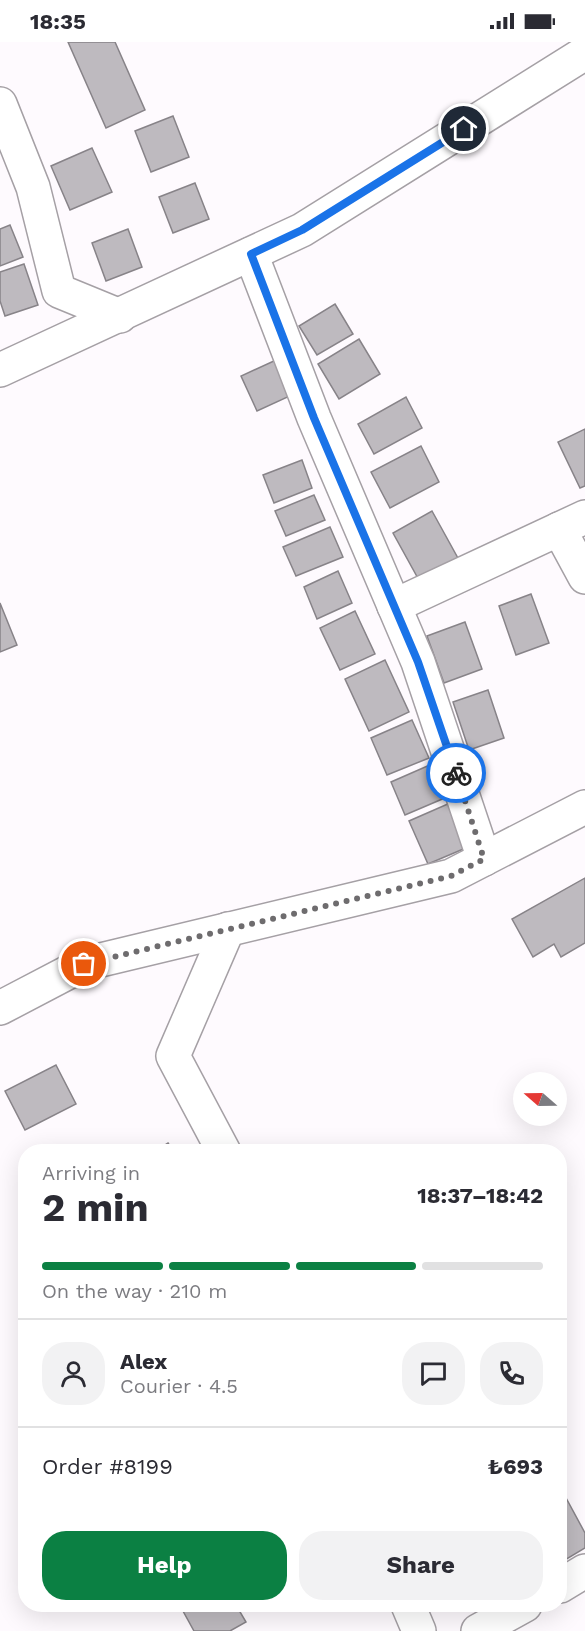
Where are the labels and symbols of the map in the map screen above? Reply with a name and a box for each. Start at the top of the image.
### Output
pin [438,103,489,154]
courier [426,743,486,803]
pin [58,938,109,989]
north arrow [513,1072,567,1126]

